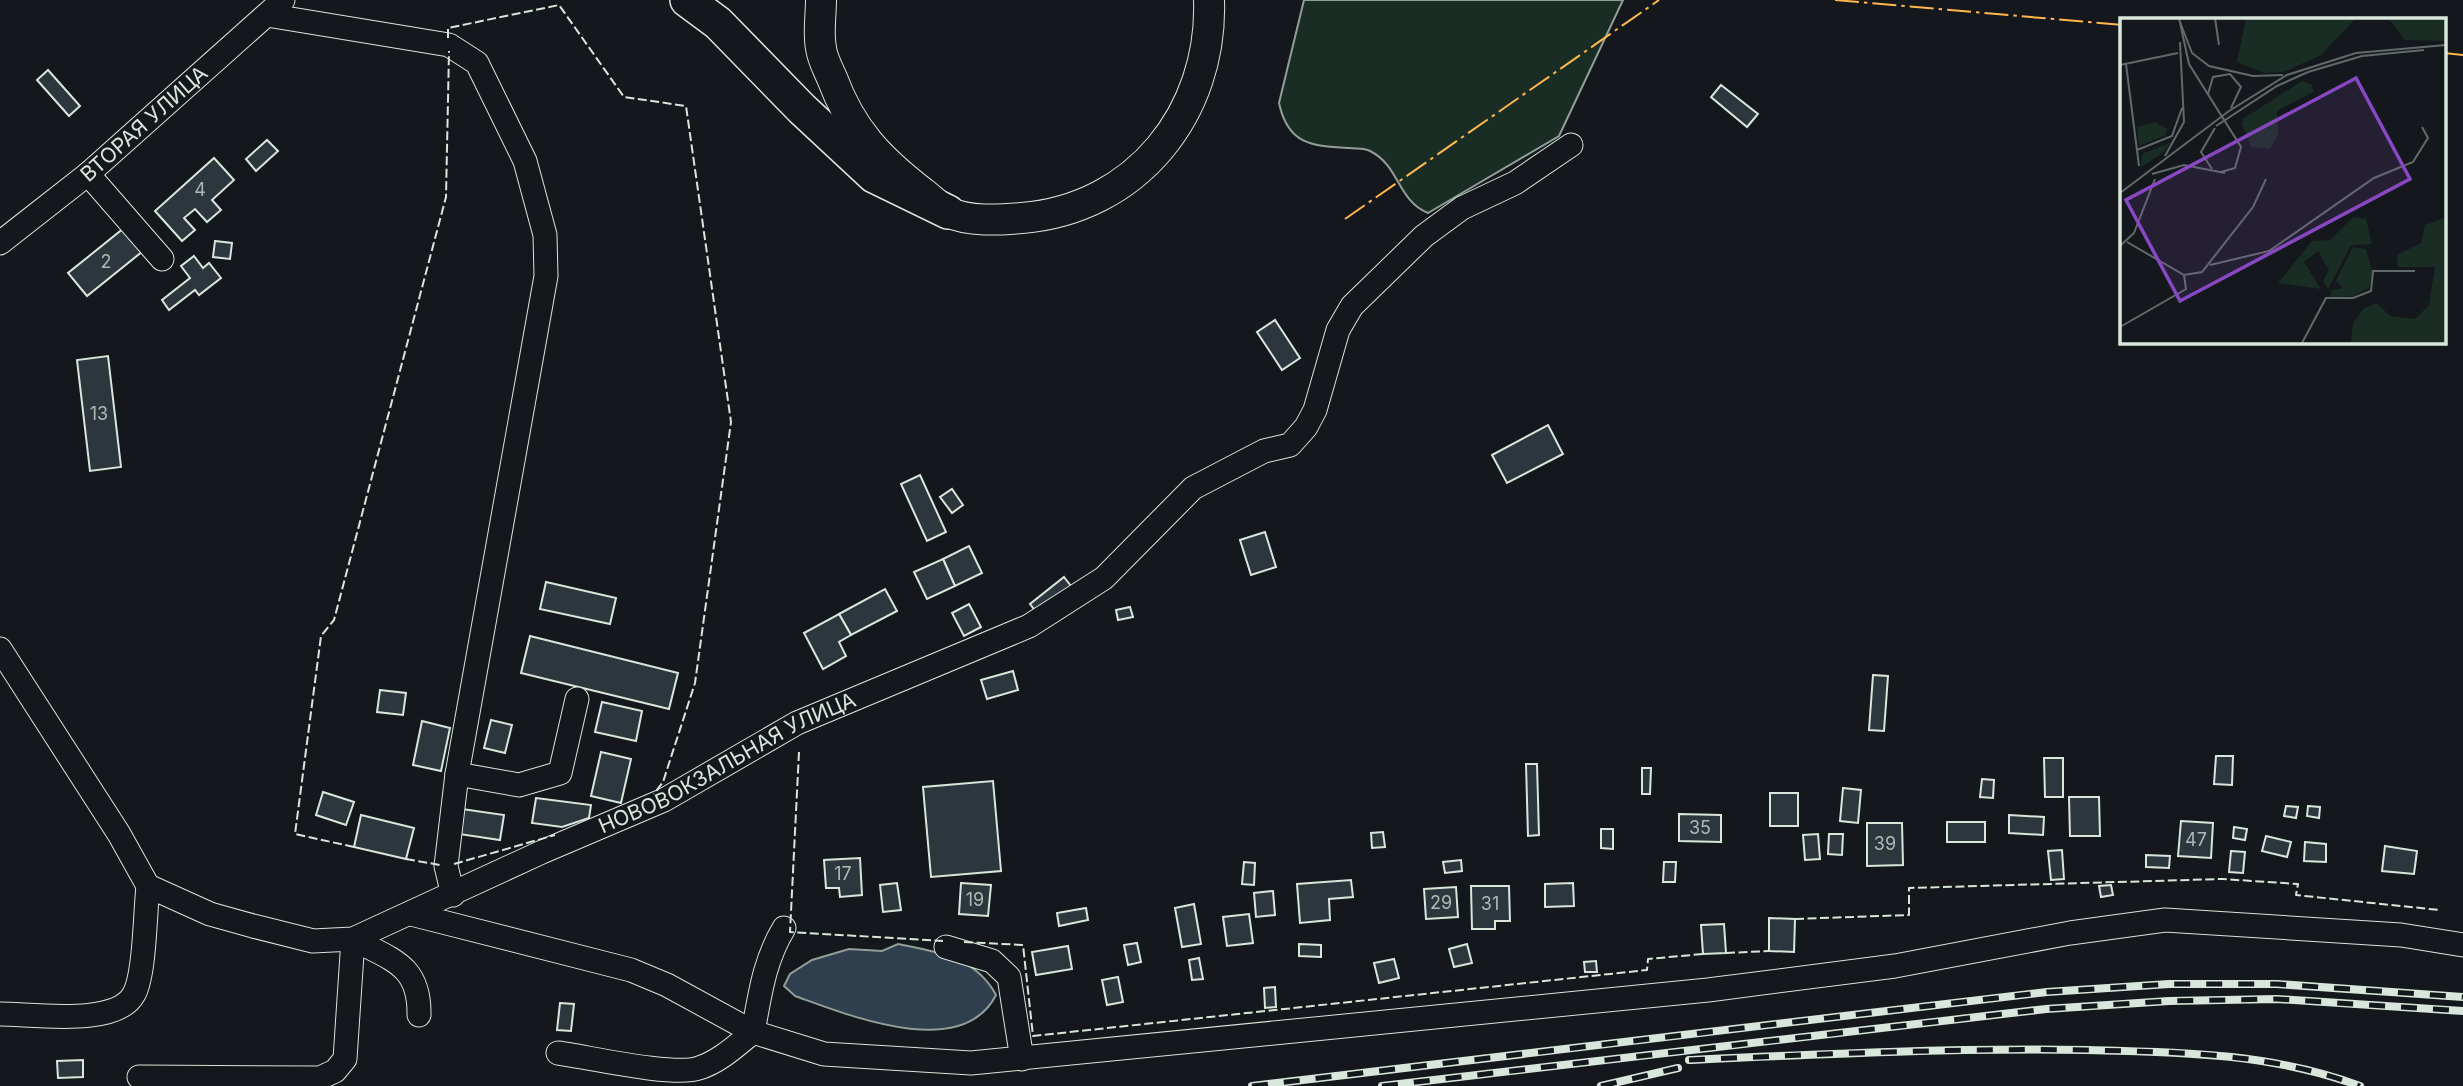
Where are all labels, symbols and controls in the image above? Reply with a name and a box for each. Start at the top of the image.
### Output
inset map [2120,18,2446,343]
street label: ВТОРАЯ УЛИЦА [75,60,212,187]
house number: 4 [194,179,206,200]
house number: 2 [101,251,111,272]
house number: 13 [90,403,108,424]
street label: НОВОВОКЗАЛЬНАЯ УЛИЦА [595,687,859,838]
house number: 35 [1689,817,1711,838]
house number: 47 [2185,829,2207,850]
house number: 39 [1874,833,1896,854]
house number: 17 [834,863,852,884]
house number: 19 [966,889,984,910]
house number: 29 [1430,892,1452,913]
house number: 31 [1481,893,1499,914]

